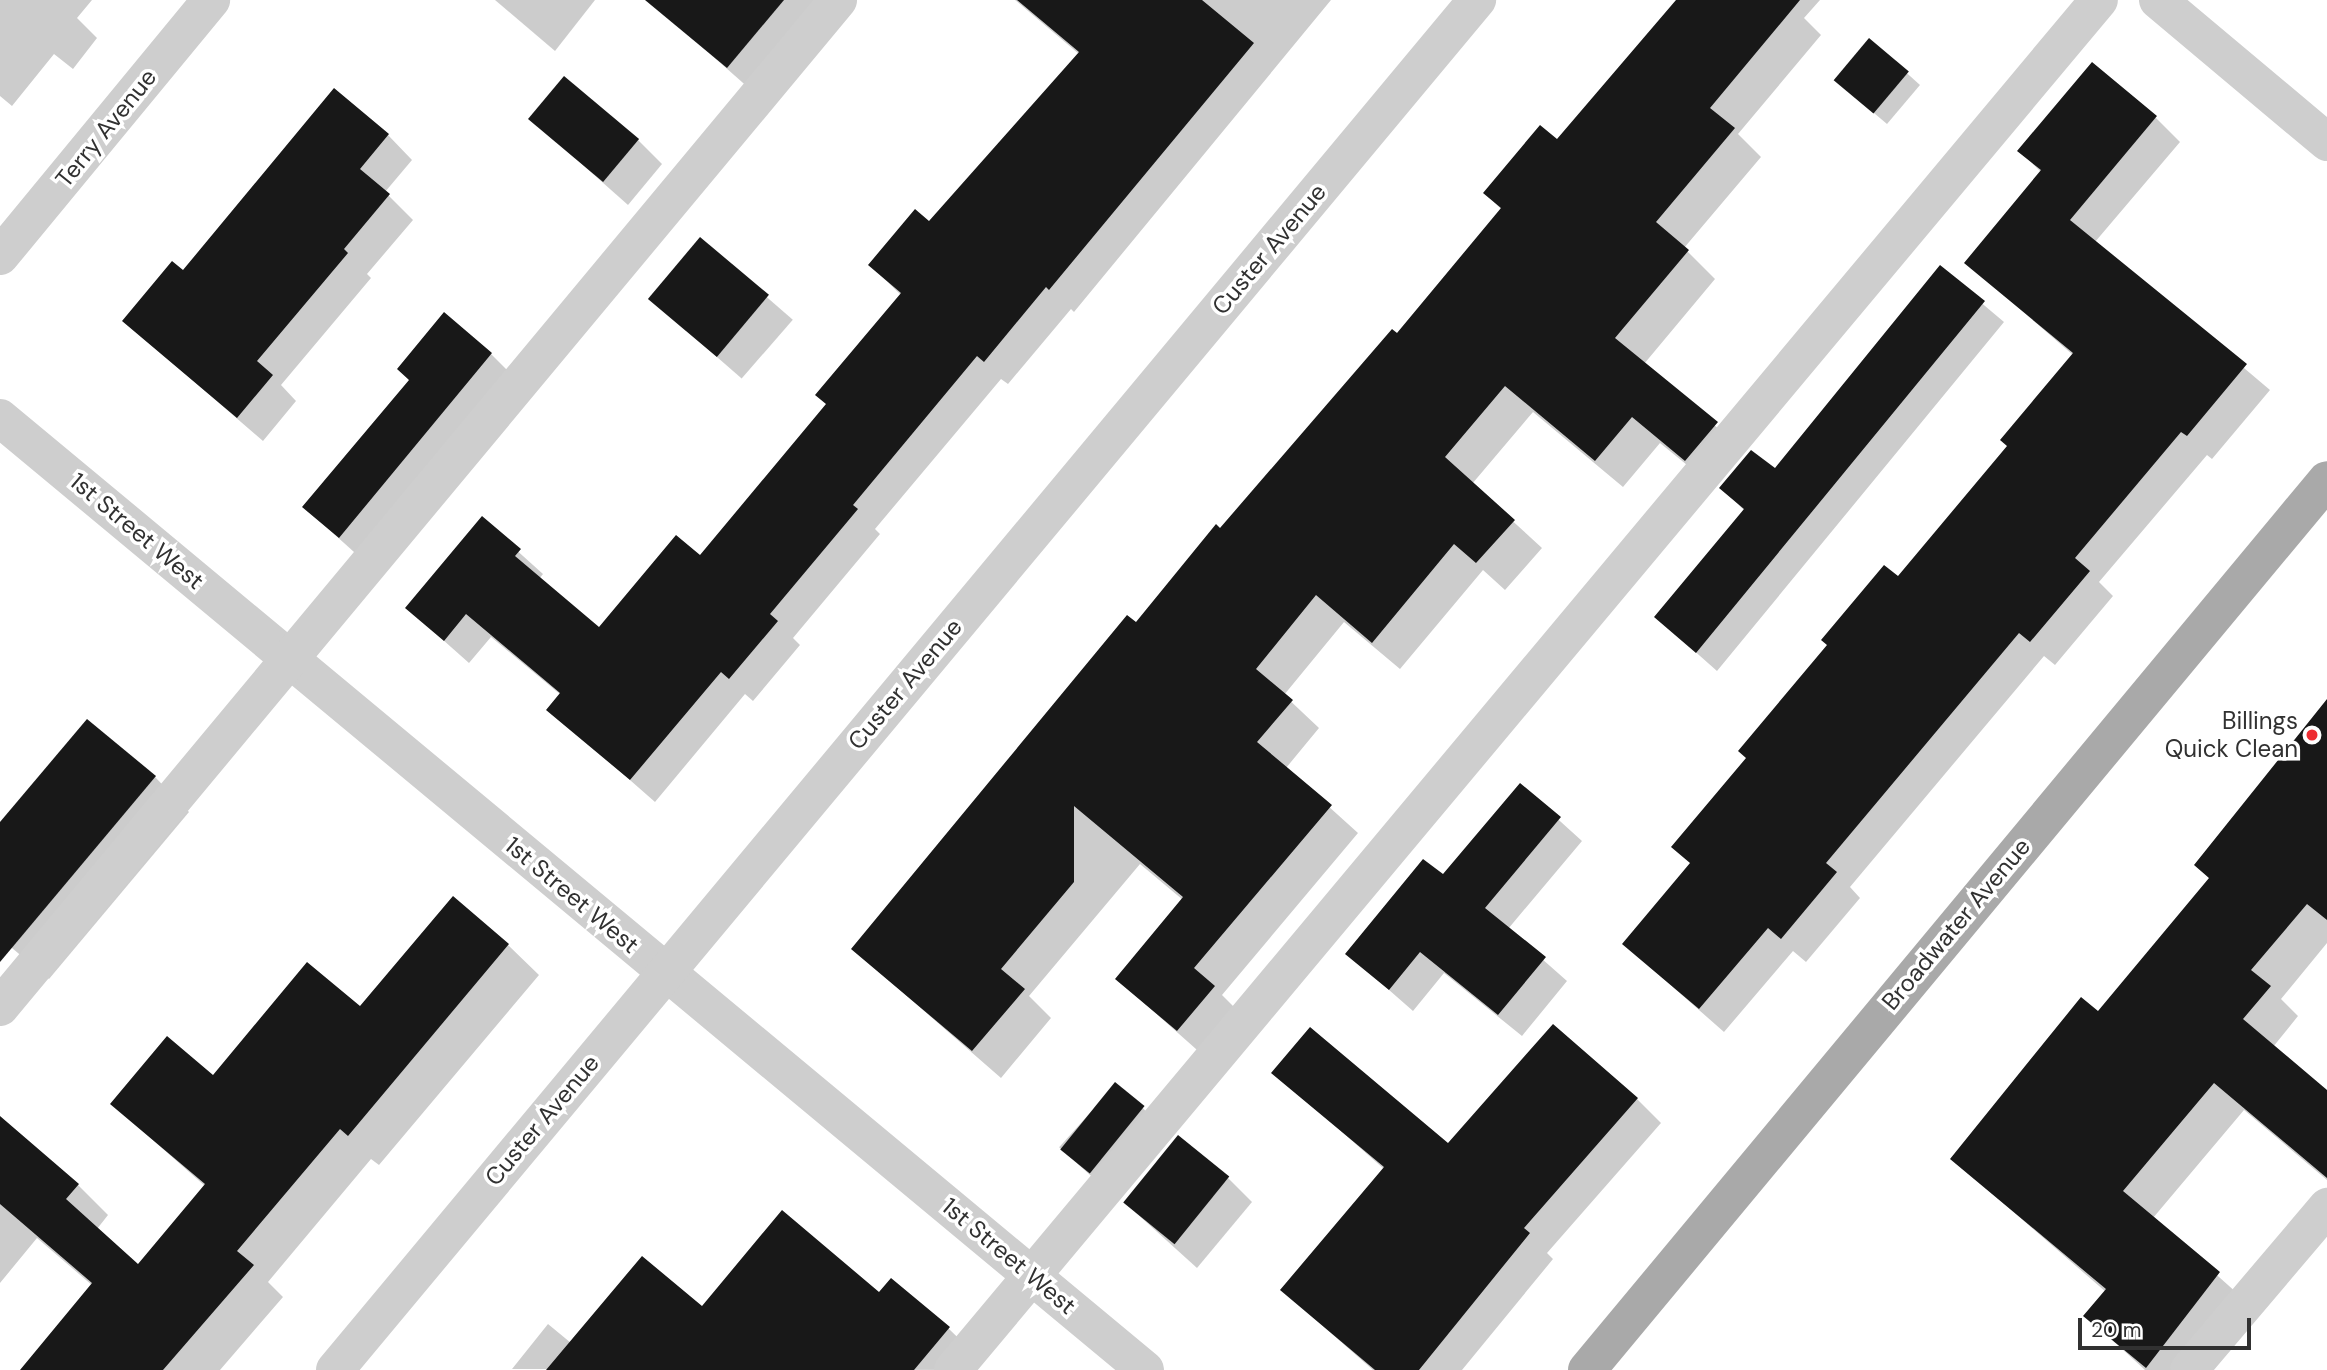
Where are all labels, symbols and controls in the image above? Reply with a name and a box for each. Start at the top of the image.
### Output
street label: Terry Avenue [50,63,162,193]
street label: Custer Avenue [1206,178,1332,320]
street label: 1st Street West [64,467,210,595]
street label: Custer Avenue [842,613,968,755]
place label: Billings Quick Clean [2165,707,2298,763]
marker: Billings Quick Clean [2304,727,2320,743]
street label: 1st Street West [499,831,645,959]
street label: Broadwater Avenue [1876,832,2036,1016]
street label: Custer Avenue [479,1049,605,1191]
street label: 1st Street West [936,1192,1082,1320]
scale bar [2082,1304,2255,1348]
text: 20 m [2091,1316,2142,1344]

